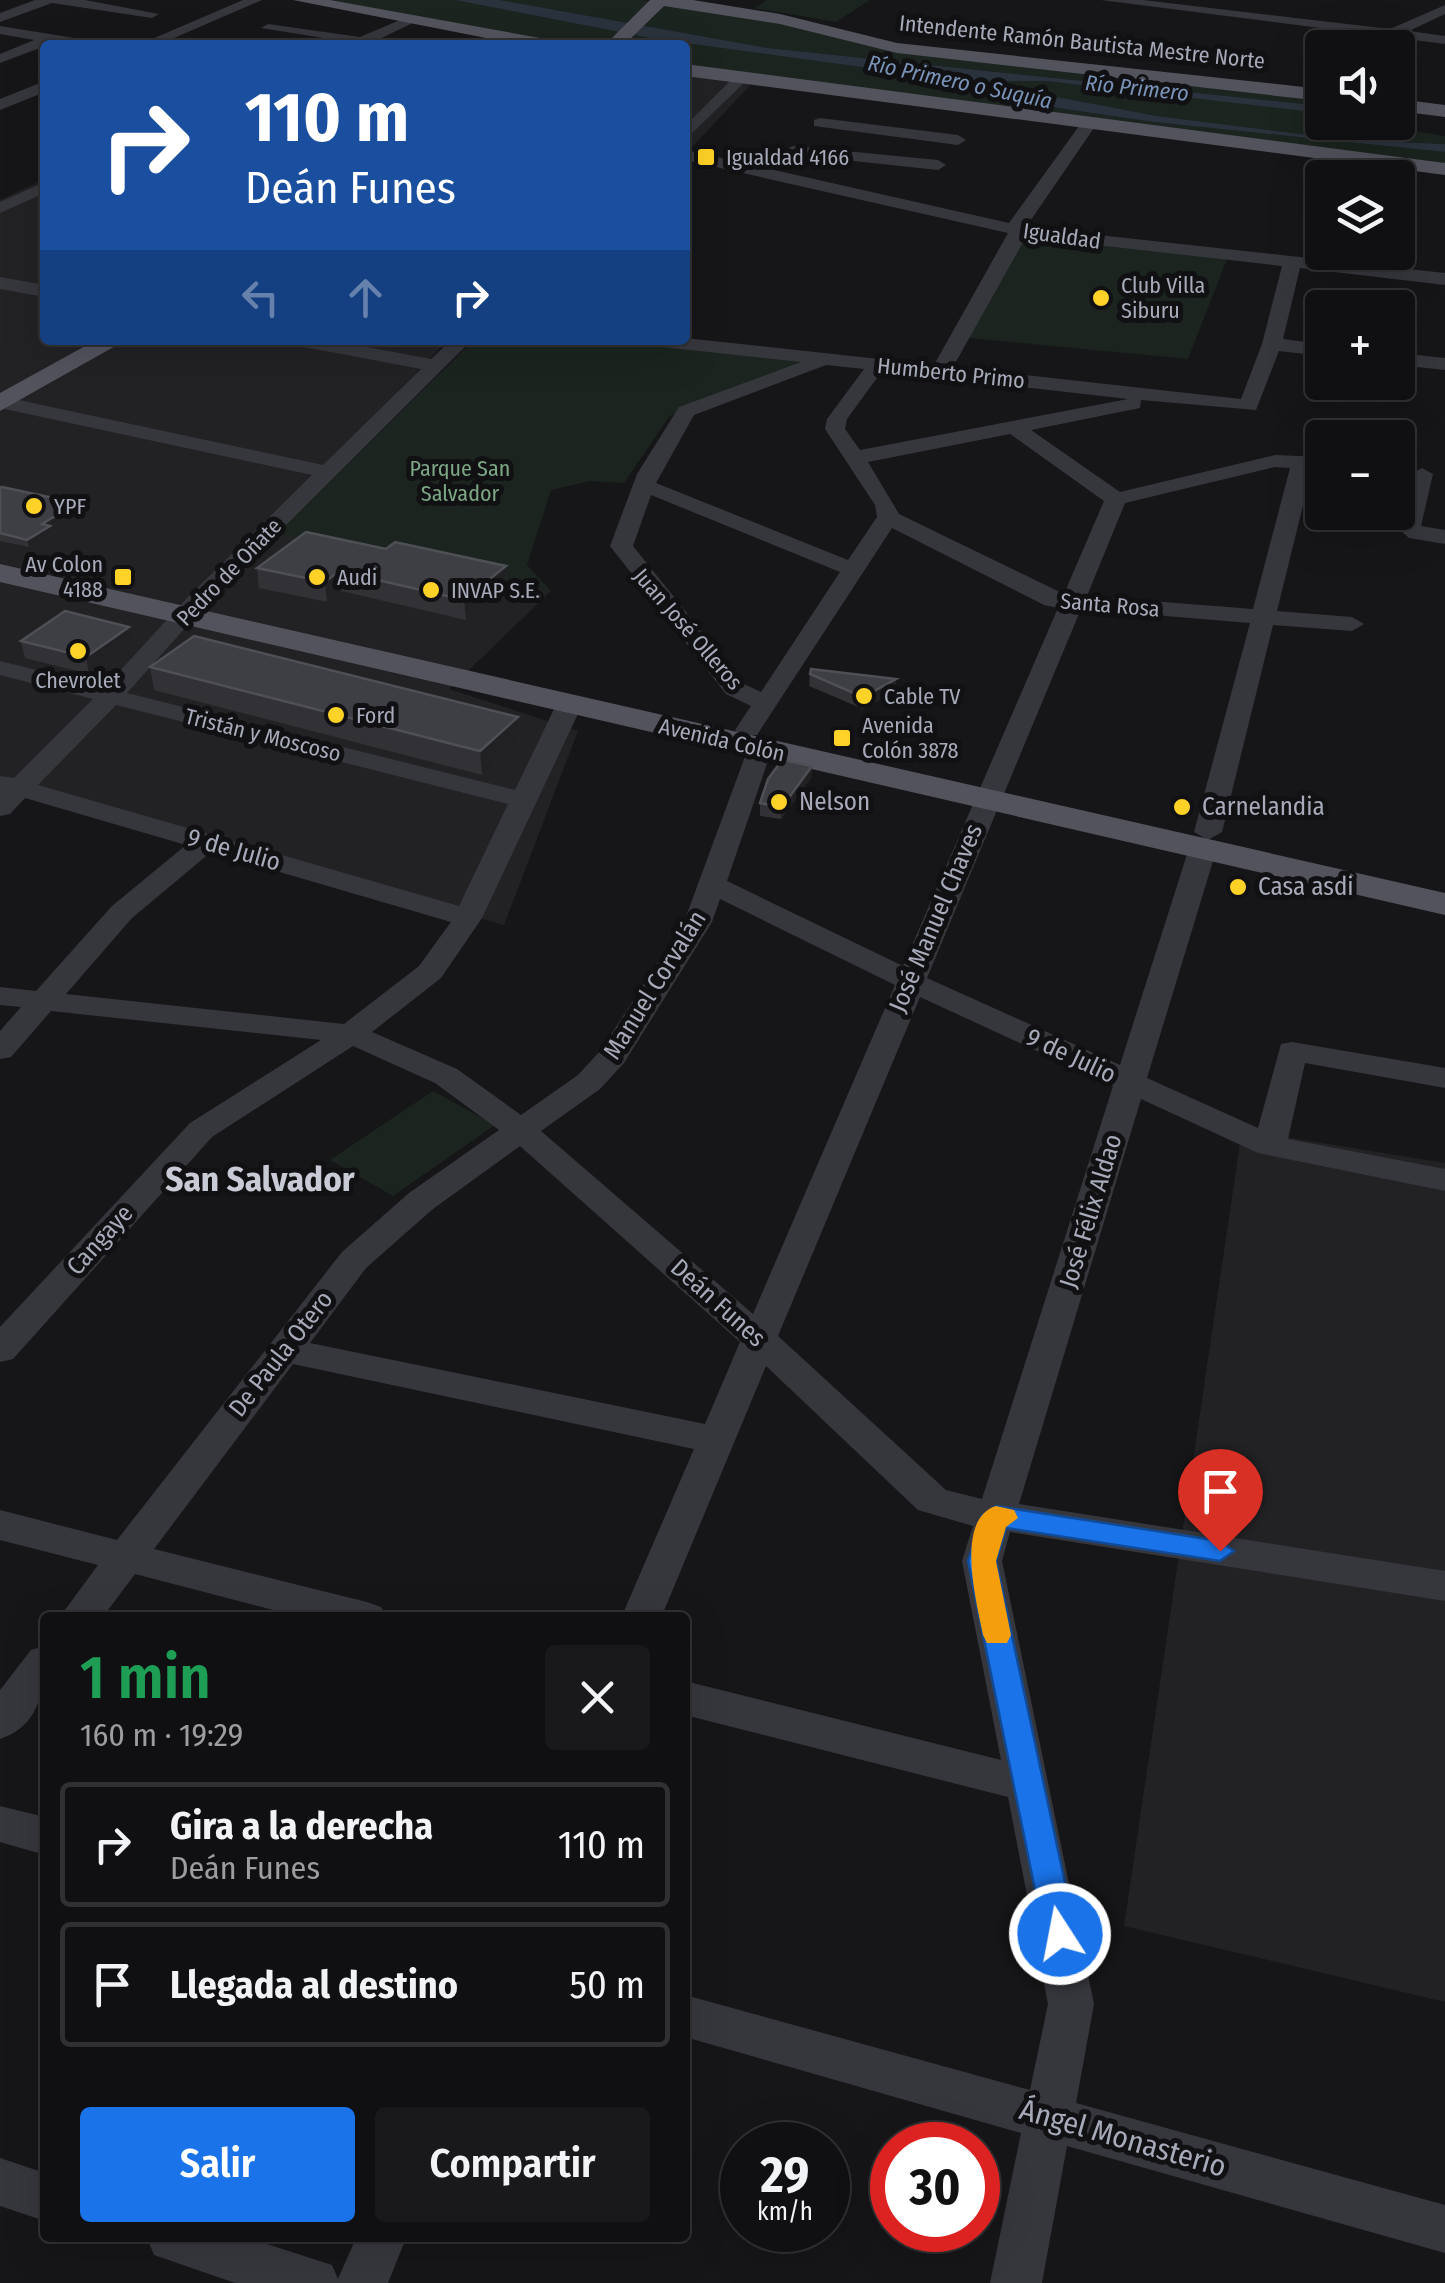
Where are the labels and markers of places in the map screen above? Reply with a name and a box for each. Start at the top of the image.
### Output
place label: Igualdad 4166 [726,144,849,171]
marker: Igualdad 4166 [695,146,717,168]
place label: Club Villa Siburu [1121,272,1205,324]
marker: Club Villa Siburu [1090,287,1112,309]
place label: YPF [54,493,86,520]
marker: YPF [23,495,45,517]
place label: Av Colon 4188 [25,551,103,603]
place label: Audi [337,564,377,591]
marker: Av Colon 4188 [112,566,134,588]
marker: Audi [306,566,328,588]
place label: INVAP S.E. [451,577,540,604]
marker: INVAP S.E. [420,579,442,601]
marker: Chevrolet [67,640,89,662]
place label: Chevrolet [35,667,122,694]
place label: Cable TV [884,683,961,710]
marker: Cable TV [853,685,875,707]
place label: Ford [356,702,395,729]
marker: Ford [325,704,347,726]
place label: Avenida Colón 3878 [862,712,958,764]
marker: Avenida Colón 3878 [831,727,853,749]
place label: Nelson [799,787,870,817]
marker: Nelson [768,791,790,813]
place label: Carnelandia [1202,792,1325,822]
marker: Carnelandia [1171,796,1193,818]
place label: Casa asdi [1258,872,1354,902]
marker: Casa asdi [1227,876,1249,898]
pin [1178,1449,1263,1552]

